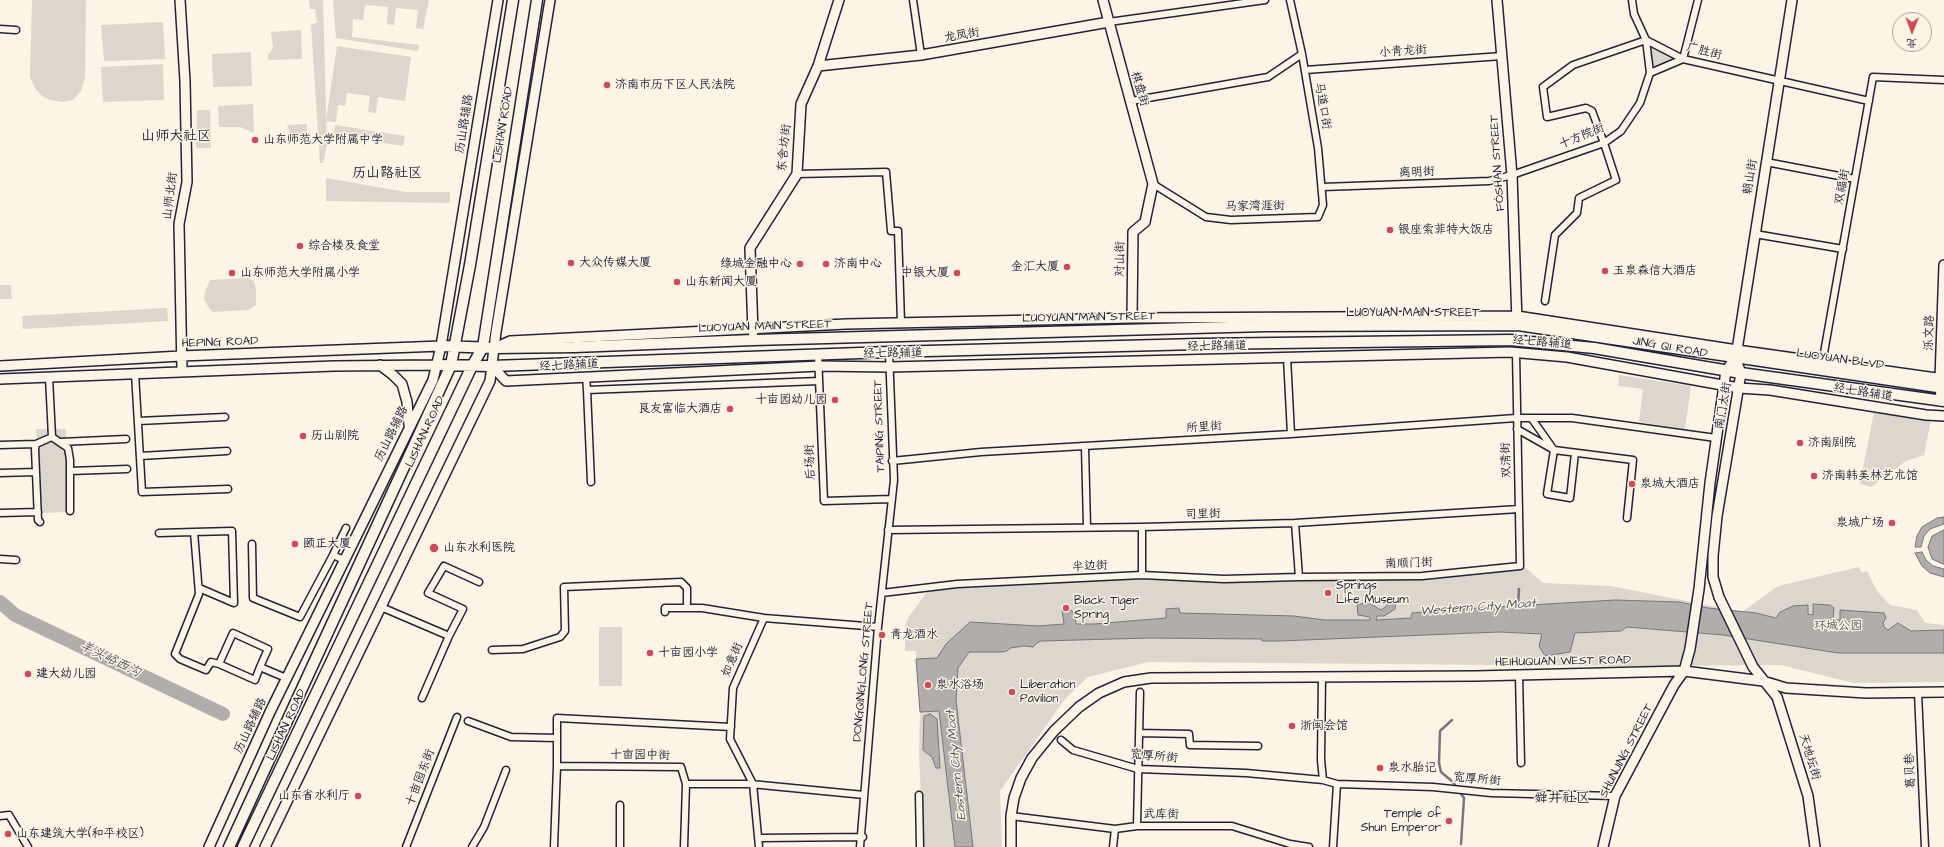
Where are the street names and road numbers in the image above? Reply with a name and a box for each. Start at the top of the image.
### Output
street label: 龙凤街 [943,26,981,46]
street label: 广胜街 [1685,41,1723,63]
street label: 小青龙街 [1379,43,1427,61]
street label: 棋盘街 [1127,70,1151,108]
street label: 马道口街 [1311,81,1333,131]
street label: LISHAN ROAD [491,86,517,164]
street label: 历山路辅路 [453,93,477,155]
street label: FÓSHAN STREET [1487,114,1509,212]
street label: 十方院街 [1557,121,1607,153]
street label: 东舍坊街 [775,123,795,173]
street label: 朝山街 [1741,158,1761,196]
street label: 离明街 [1399,165,1435,181]
street label: 双福街 [1832,168,1854,206]
street label: 山师北街 [161,171,181,221]
street label: 马家湾涯街 [1225,199,1285,215]
street label: 对山街 [1113,241,1129,277]
street label: LUOYUAN MAIN STREET [1346,306,1480,320]
street label: LUOYUAN MAIN STREET [1022,310,1156,326]
street label: 泺文路 [1922,315,1938,351]
street label: LUOYUAN MAIN STREET [698,317,832,337]
street label: 经七路辅道 [1511,333,1573,353]
street label: HEPING ROAD [182,334,258,352]
street label: JING QI ROAD [1631,334,1709,362]
street label: 经七路辅道 [1187,339,1247,355]
street label: 经七路辅道 [863,346,923,362]
street label: LUOYUAN BLVD [1795,347,1885,373]
street label: 经七路辅道 [539,357,599,375]
street label: TAIPING STREET [871,380,889,472]
street label: 南门大街 [1713,381,1735,431]
street label: 经七路辅道 [1832,381,1894,405]
street label: LISHAN ROAD [403,394,449,470]
street label: 历山路辅路 [372,404,412,464]
street label: 所里街 [1186,420,1222,436]
street label: 双清街 [1499,442,1515,478]
street label: 后场街 [803,444,819,480]
street label: 司里街 [1185,507,1221,523]
street label: 南顺门街 [1385,556,1433,572]
street label: 半边街 [1072,559,1108,575]
street label: DONGQINGLONG STREET [851,602,877,742]
street label: 如意街 [719,641,747,679]
street label: HEIHUQUAN WEST ROAD [1495,654,1631,670]
street label: LISHAN ROAD [264,687,310,763]
street label: 历山路辅路 [232,696,270,756]
street label: SHUNJING STREET [1597,702,1657,800]
street label: 天地坛街 [1795,732,1823,782]
street label: 十亩园东街 [404,747,438,809]
street label: 十亩园中街 [610,748,670,764]
street label: 宽厚所街 [1129,748,1179,766]
street label: 葛贝巷 [1903,753,1919,789]
street label: 宽厚所街 [1452,771,1502,789]
street label: 武库街 [1143,807,1179,823]

